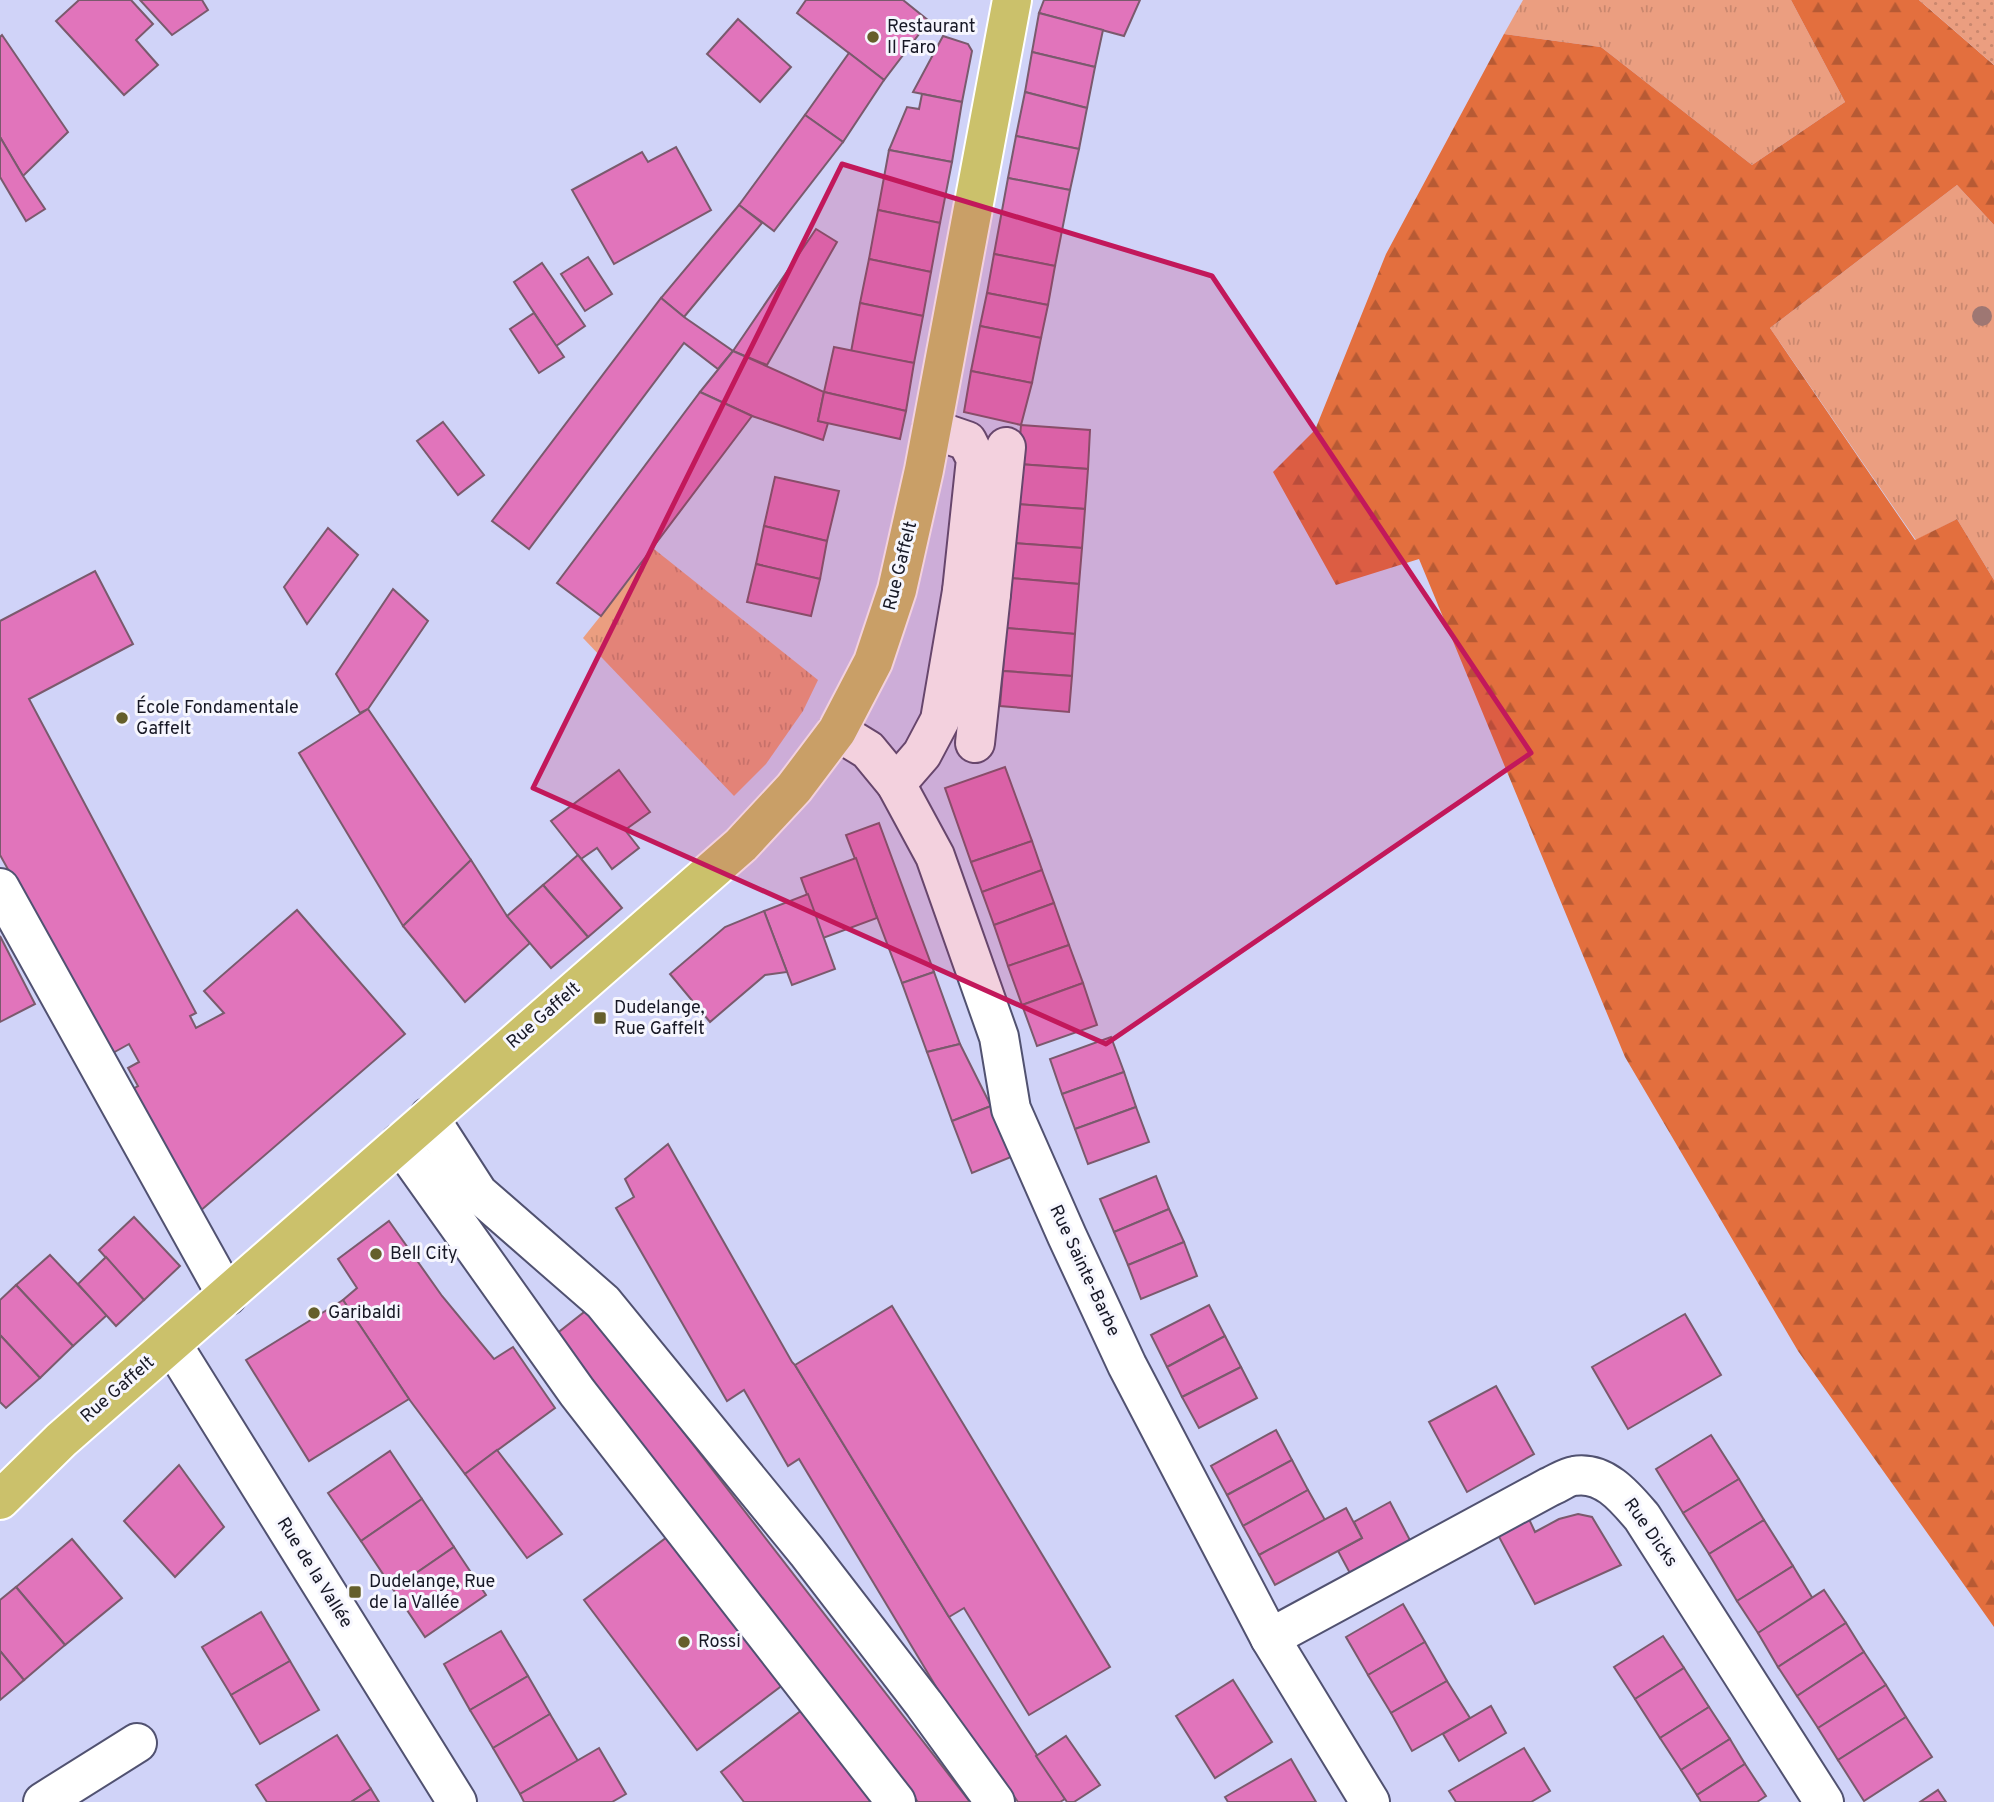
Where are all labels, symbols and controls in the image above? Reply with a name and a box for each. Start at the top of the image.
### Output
place label: Restaurant Il Faro [887,16,976,60]
marker: Restaurant Il Faro [865,29,881,45]
street label: Rue Gaffelt [879,519,923,613]
place label: École Fondamentale Gaffelt [136,695,299,741]
marker: École Fondamentale Gaffelt [114,710,130,726]
street label: Rue Gaffelt [502,978,586,1054]
place label: Dudelange, Rue Gaffelt [614,997,705,1041]
marker: Dudelange, Rue Gaffelt [592,1010,608,1026]
street label: Rue Sainte-Barbe [1043,1202,1125,1340]
place label: Bell City [390,1243,458,1266]
marker: Bell City [368,1246,384,1262]
place label: Garibaldi [328,1302,401,1325]
marker: Garibaldi [306,1305,322,1321]
street label: Rue Gaffelt [76,1352,160,1428]
street label: Rue Dicks [1618,1494,1682,1572]
street label: Rue de la Vallée [271,1513,357,1633]
place label: Dudelange, Rue de la Vallée [369,1571,495,1615]
marker: Dudelange, Rue de la Vallée [347,1584,363,1600]
place label: Rossi [698,1631,741,1654]
marker: Rossi [676,1634,692,1650]

